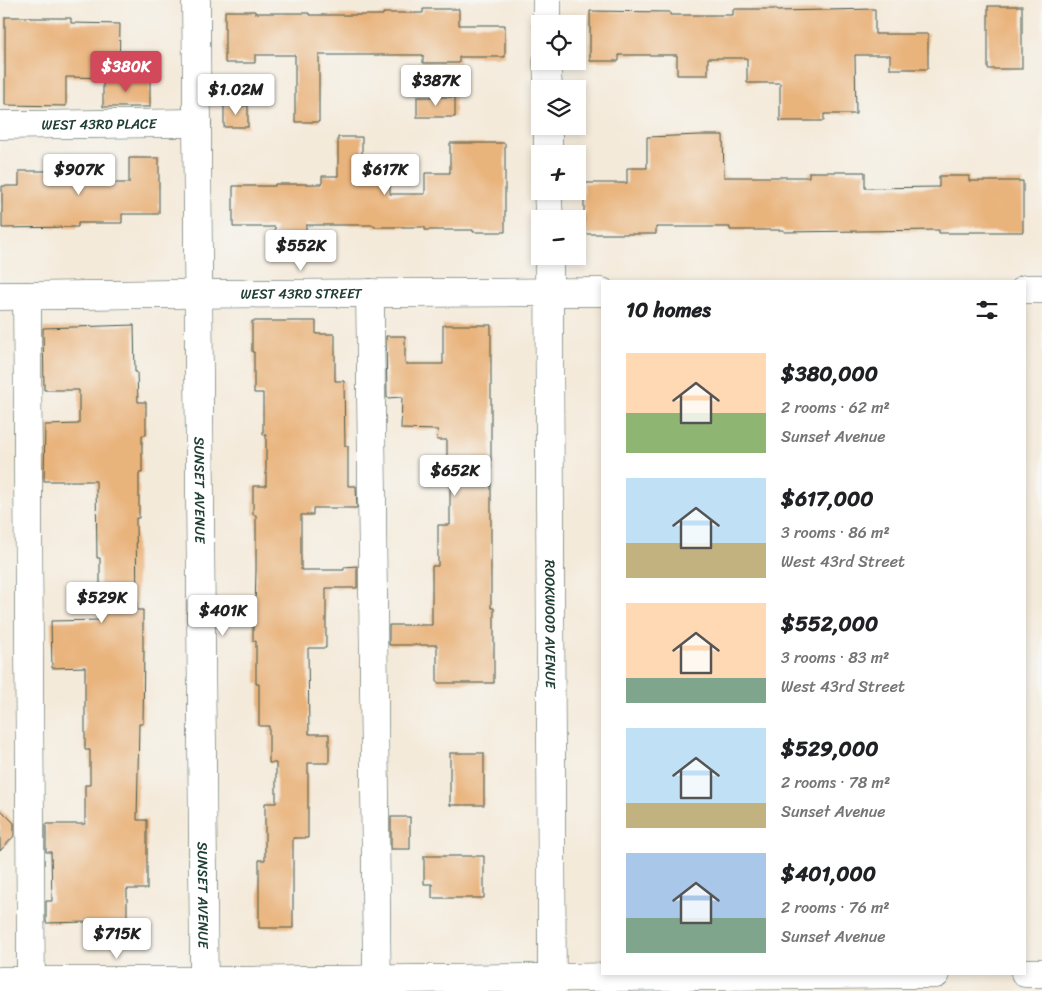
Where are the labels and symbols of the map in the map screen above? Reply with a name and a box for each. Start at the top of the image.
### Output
pin: $380K [91,51,161,93]
pin: $387K [401,64,471,107]
pin: $1.02M [195,74,277,116]
street label: WEST 43RD PLACE [41,111,158,137]
pin: $907K [44,154,114,196]
pin: $617K [350,154,420,196]
pin: $552K [266,230,336,272]
street label: WEST 43RD STREET [240,281,363,306]
street label: SUNSET AVENUE [187,437,213,545]
pin: $652K [420,454,490,497]
street label: ROOKWOOD AVENUE [538,560,563,690]
pin: $529K [67,582,137,624]
pin: $401K [188,594,258,637]
street label: SUNSET AVENUE [190,842,216,950]
pin: $715K [82,918,152,960]

